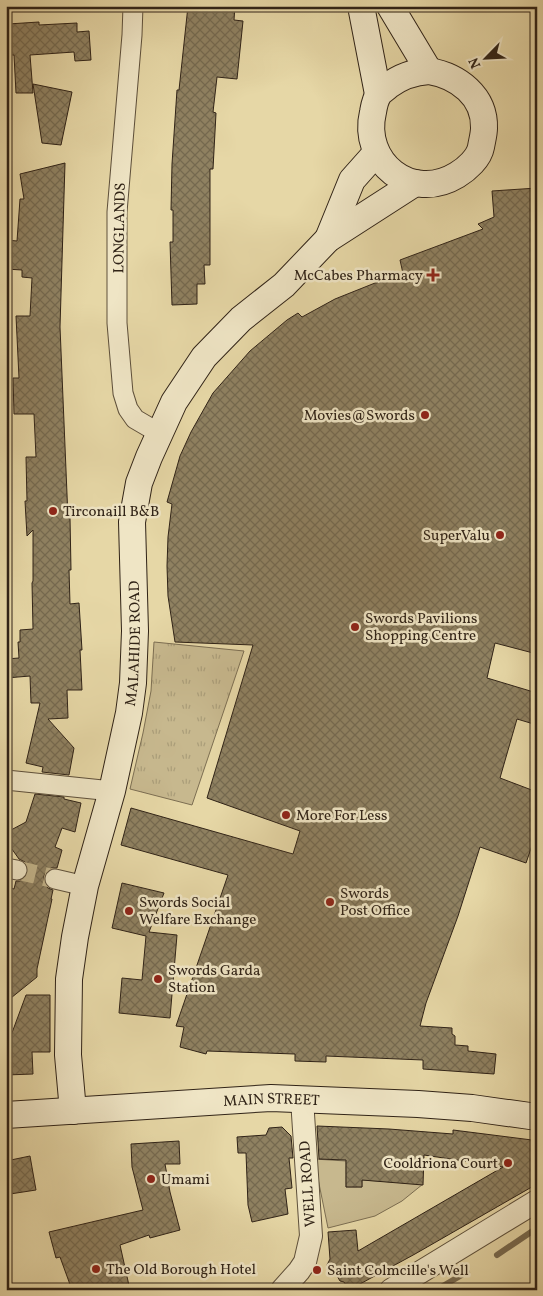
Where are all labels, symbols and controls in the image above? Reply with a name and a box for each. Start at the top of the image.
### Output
north arrow [460,32,510,82]
text: N [465,54,486,71]
street label: LONGLANDS [109,182,132,274]
place label: McCabes Pharmacy [294,266,423,287]
marker: McCabes Pharmacy [427,269,439,281]
place label: Movies@Swords [304,406,415,427]
marker: Movies@Swords [419,409,431,421]
place label: Tirconaill B&B [63,502,159,523]
marker: Tirconaill B&B [47,505,59,517]
place label: SuperValu [423,526,490,547]
marker: SuperValu [494,529,506,541]
street label: MALAHIDE ROAD [121,580,147,708]
place label: Swords Pavilions Shopping Centre [365,609,477,647]
marker: Swords Pavilions Shopping Centre [349,621,361,633]
place label: More For Less [296,806,387,827]
marker: More For Less [280,809,292,821]
place label: Swords Post Office [340,884,410,922]
place label: Swords Social Welfare Exchange [139,893,256,931]
marker: Swords Post Office [324,896,336,908]
marker: Swords Social Welfare Exchange [123,905,135,917]
place label: Swords Garda Station [168,961,261,999]
marker: Swords Garda Station [152,973,164,985]
street label: MAIN STREET [223,1089,320,1113]
street label: WELL ROAD [295,1140,322,1228]
place label: Cooldriona Court [383,1154,498,1175]
marker: Cooldriona Court [502,1157,514,1169]
place label: Umami [161,1170,210,1191]
marker: Umami [145,1173,157,1185]
place label: The Old Borough Hotel [106,1260,256,1281]
place label: Saint Colmcille's Well [327,1261,469,1282]
marker: The Old Borough Hotel [90,1263,102,1275]
marker: Saint Colmcille's Well [311,1264,323,1276]

